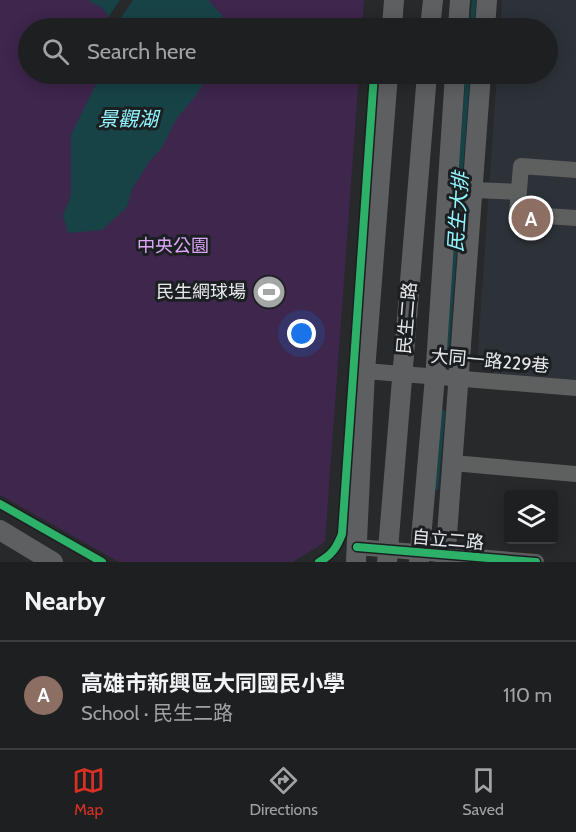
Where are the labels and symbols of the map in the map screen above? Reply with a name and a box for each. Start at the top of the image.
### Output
water label: 景觀湖 [98,107,161,131]
water label: 民生大排 [443,168,473,253]
pin: A [512,196,550,240]
park label: 中央公園 [137,235,209,257]
sports icon: 民生網球場 [251,274,287,310]
place label: 民生網球場 [156,281,246,303]
street label: 民生二路 [393,281,421,355]
your location [287,319,316,348]
street label: 大同一路229巷 [430,345,550,377]
street label: 自立二路 [411,526,485,554]

